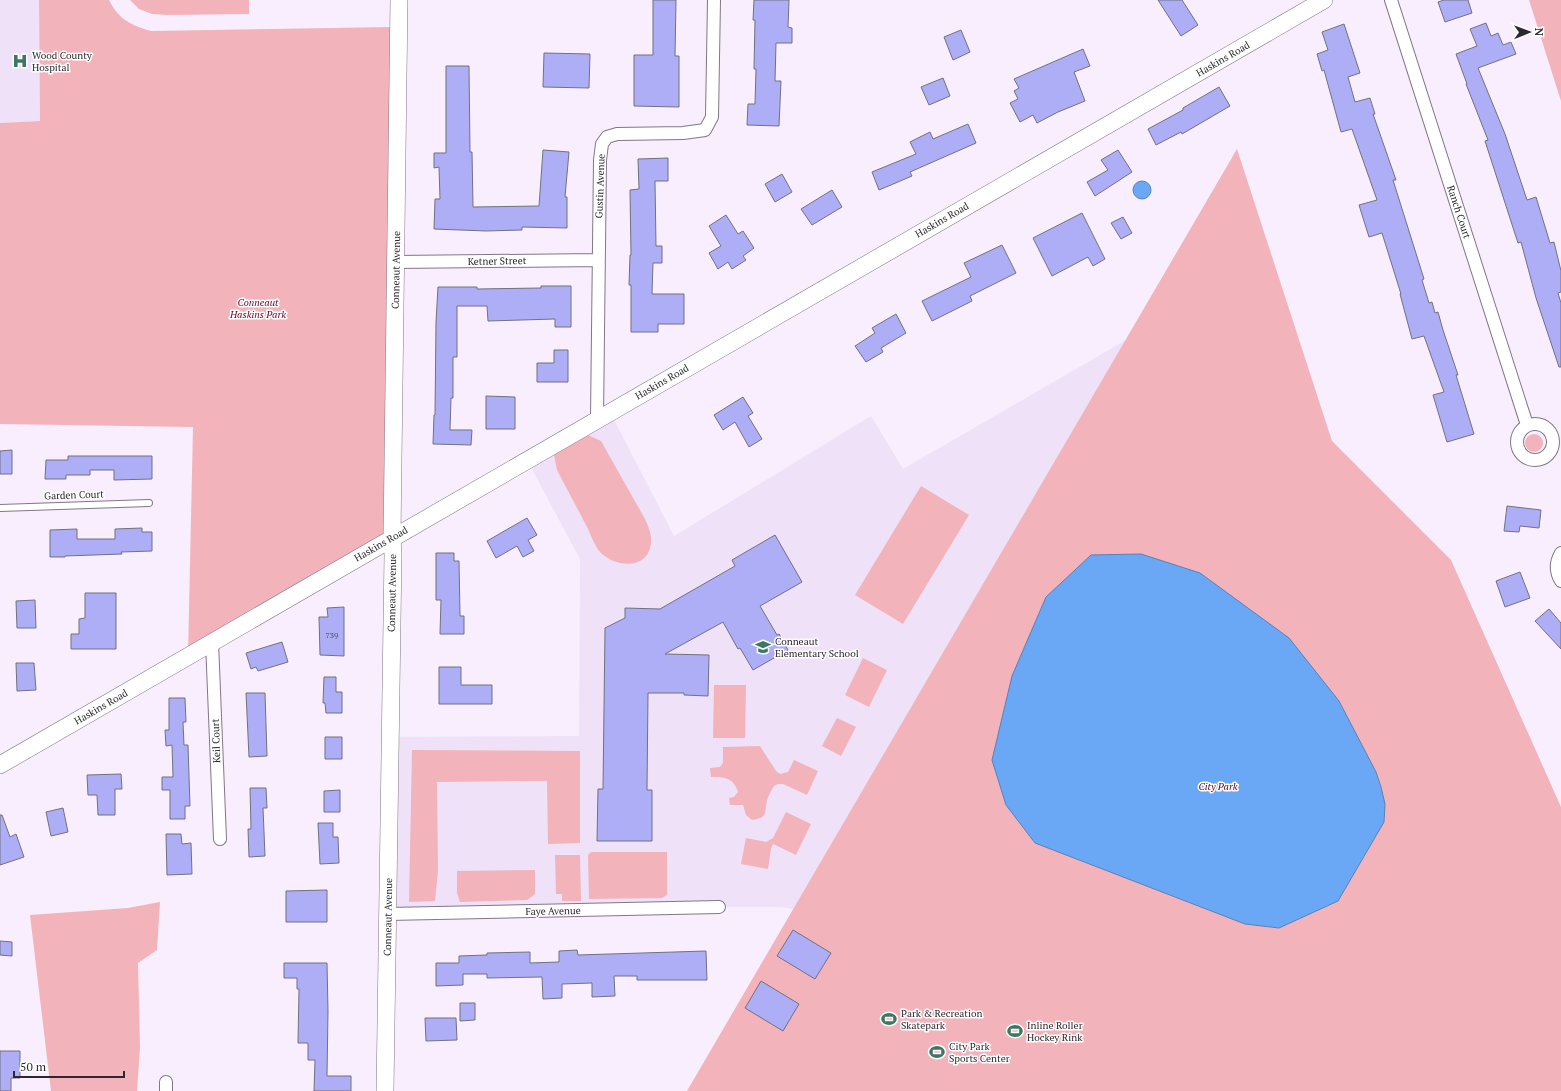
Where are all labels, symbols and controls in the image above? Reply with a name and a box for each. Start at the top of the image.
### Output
north arrow [1509,12,1549,52]
text: N [1532,28,1546,37]
street label: Haskins Road [1194,38,1253,80]
place label: Wood County Hospital [32,49,93,74]
hospital icon: Wood County Hospital [11,52,29,70]
street label: Gustin Avenue [592,153,608,219]
street label: Ranch Court [1444,184,1474,241]
street label: Haskins Road [913,199,972,241]
street label: Conneaut Avenue [389,231,403,309]
street label: Ketner Street [468,254,527,268]
park label: Conneaut Haskins Park [229,296,286,321]
street label: Haskins Road [633,361,692,403]
street label: Garden Court [44,487,104,503]
street label: Haskins Road [352,523,411,565]
street label: Conneaut Avenue [385,554,399,632]
house number: 739 [326,630,338,640]
place label: Conneaut Elementary School [775,635,859,660]
school or university icon: Conneaut Elementary School [754,638,772,656]
street label: Haskins Road [72,686,131,728]
street label: Keil Court [209,718,223,763]
park label: City Park [1198,780,1238,793]
street label: Conneaut Avenue [381,878,395,956]
street label: Faye Avenue [525,904,581,918]
place label: Park & Recreation Skatepark [901,1007,983,1032]
sports icon: Park & Recreation Skatepark [880,1010,898,1028]
place label: Inline Roller Hockey Rink [1027,1019,1083,1044]
sports icon: Inline Roller Hockey Rink [1006,1022,1024,1040]
place label: City Park Sports Center [949,1040,1010,1065]
sports icon: City Park Sports Center [928,1043,946,1061]
scale bar [14,1053,124,1079]
text: 50 m [20,1059,47,1074]

